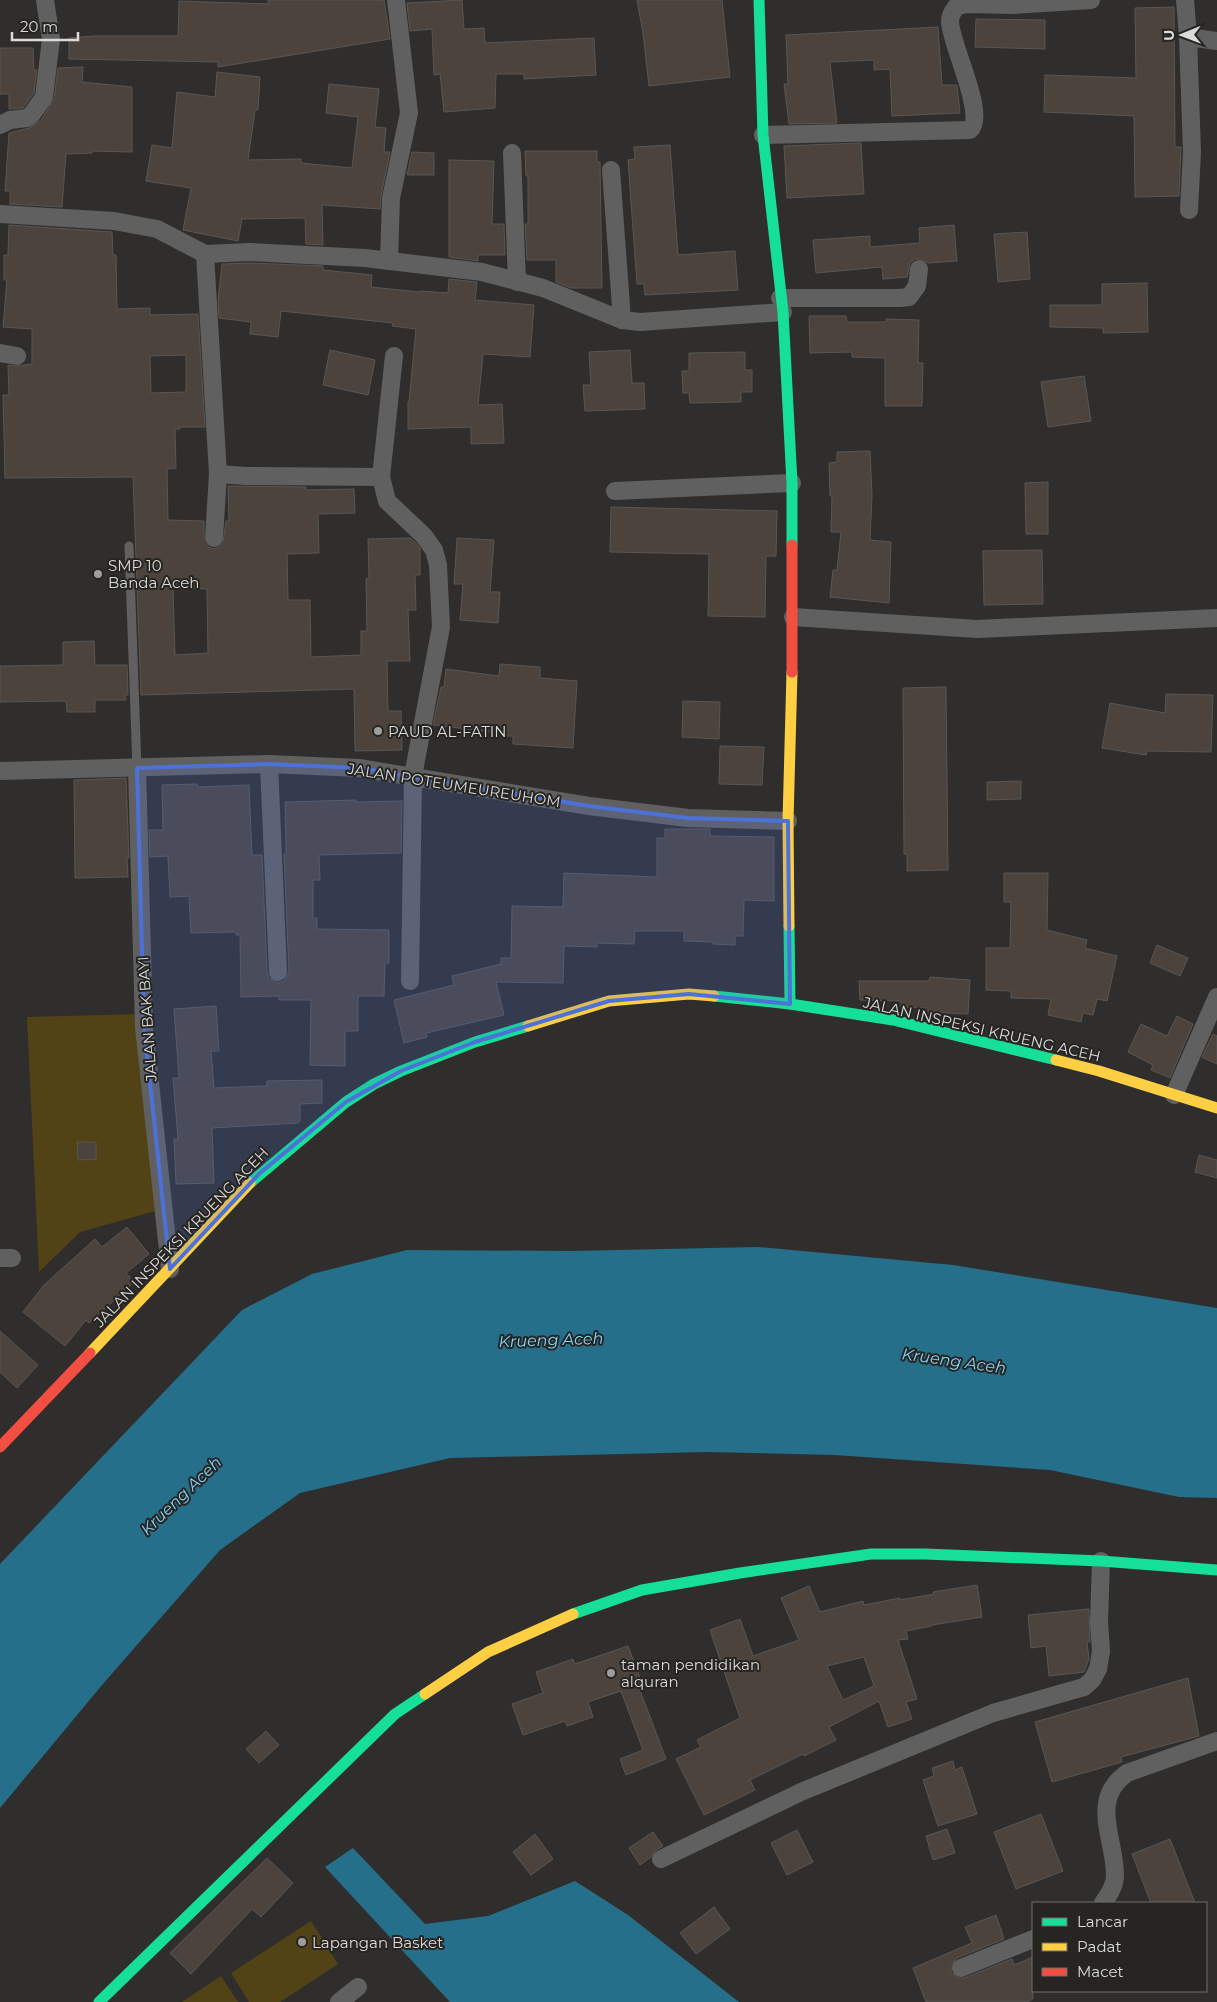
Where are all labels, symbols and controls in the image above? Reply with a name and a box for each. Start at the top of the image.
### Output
scale bar [12,10,79,42]
north arrow [1157,10,1207,60]
text: 20 m [20,17,58,36]
text: U [1160,30,1178,41]
place label: SMP 10 Banda Aceh [108,556,199,592]
marker: SMP 10 Banda Aceh [92,568,104,580]
place label: PAUD AL-FATIN [388,722,507,741]
marker: PAUD AL-FATIN [372,725,384,737]
street label: JALAN POTEUMEUREUHOM [345,759,562,811]
street label: JALAN BAK BAYI [133,956,161,1083]
street label: JALAN INSPEKSI KRUENG ACEH [860,992,1103,1066]
street label: JALAN INSPEKSI KRUENG ACEH [89,1143,272,1332]
water label: Krueng Aceh [498,1329,604,1351]
water label: Krueng Aceh [901,1344,1007,1378]
water label: Krueng Aceh [137,1453,225,1539]
place label: taman pendidikan alquran [621,1655,760,1691]
marker: taman pendidikan alquran [605,1667,617,1679]
legend [1032,1902,1207,1992]
text: Lancar [1077,1912,1128,1931]
place label: Lapangan Basket [312,1933,443,1952]
marker: Lapangan Basket [296,1936,308,1948]
text: Padat [1077,1937,1122,1956]
text: Macet [1077,1962,1124,1981]

